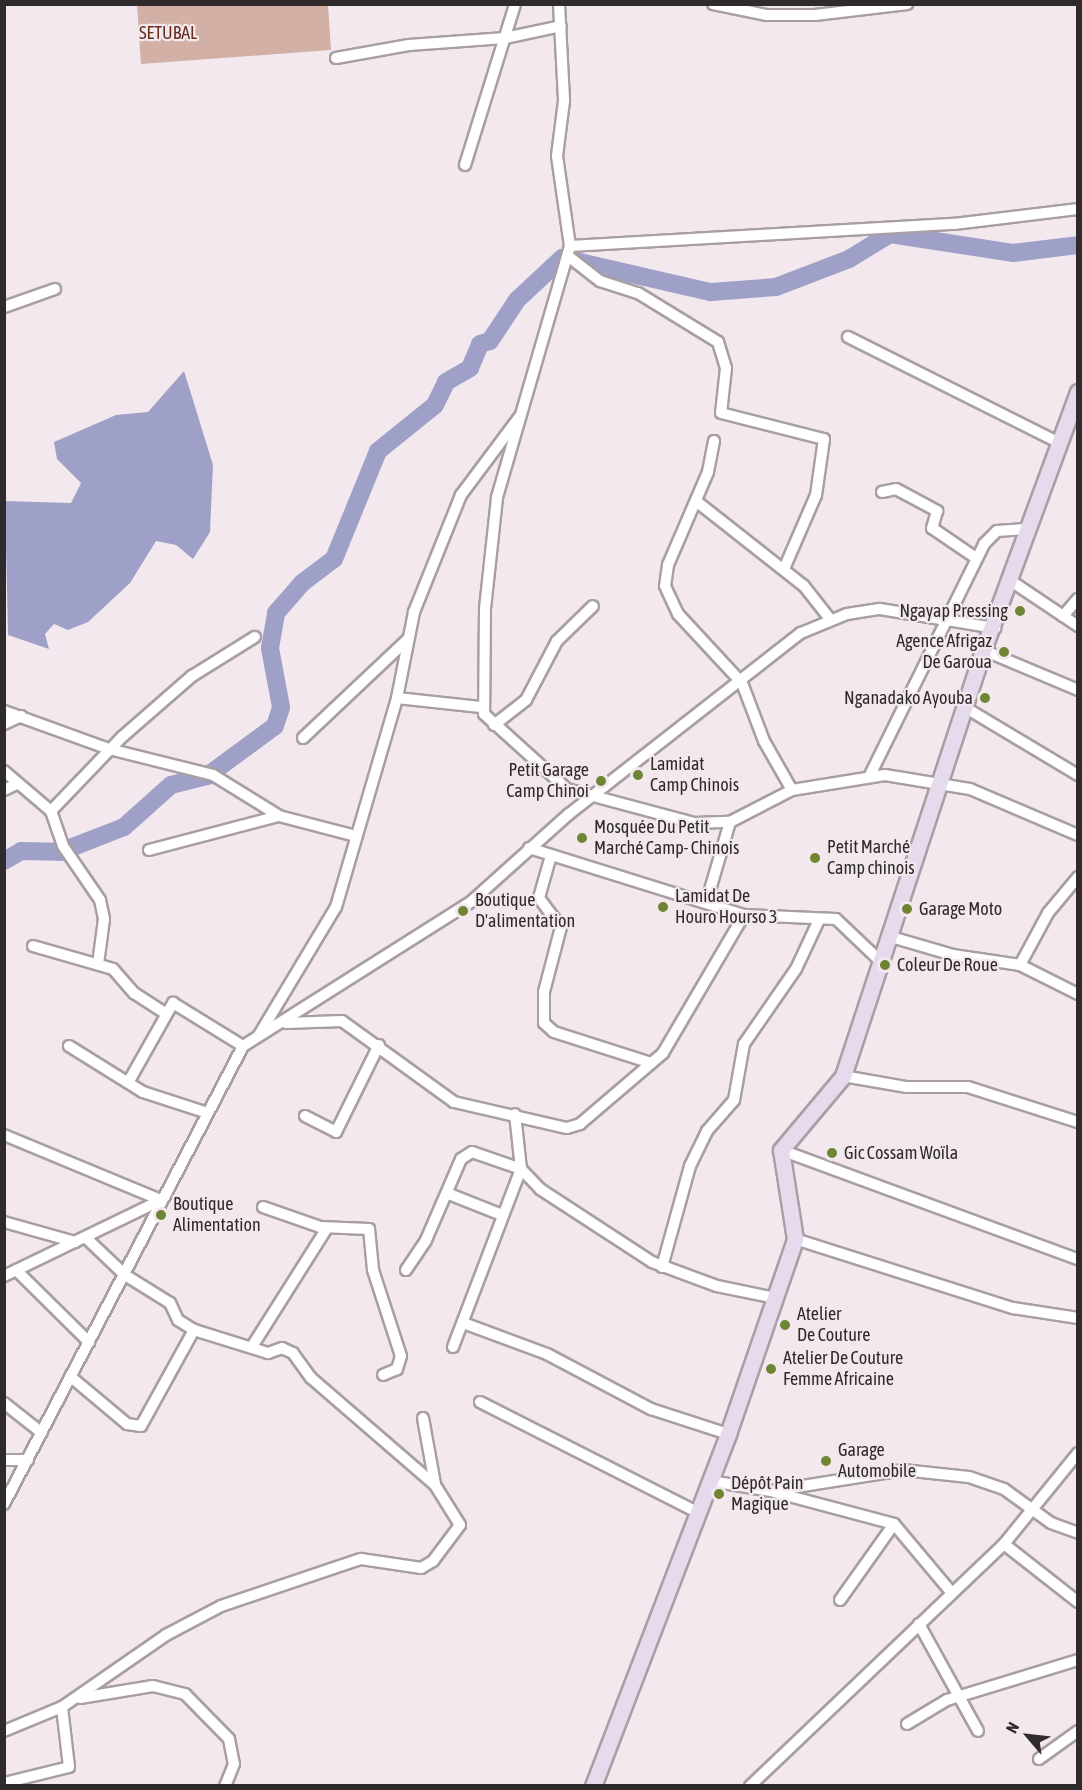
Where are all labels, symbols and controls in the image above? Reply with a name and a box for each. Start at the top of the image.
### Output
park label: SETUBAL [139,22,197,44]
place label: Ngayap Pressing [899,600,1008,622]
marker: Ngayap Pressing [1013,604,1027,618]
place label: Agence Afrigaz De Garoua [896,631,992,674]
marker: Agence Afrigaz De Garoua [997,645,1011,659]
place label: Nganadako Ayouba [844,687,973,709]
marker: Nganadako Ayouba [978,691,992,705]
place label: Lamidat Camp Chinois [650,754,739,796]
place label: Petit Garage Camp Chinoi [506,760,589,802]
marker: Lamidat Camp Chinois [631,768,645,782]
marker: Petit Garage Camp Chinoi [594,774,608,788]
place label: Mosquée Du Petit Marché Camp- Chinois [594,817,739,860]
marker: Mosquée Du Petit Marché Camp- Chinois [575,831,589,845]
place label: Petit Marché Camp chinois [827,837,915,880]
marker: Petit Marché Camp chinois [808,851,822,865]
place label: Lamidat De Houro Hourso 3 [675,886,778,928]
place label: Boutique D'alimentation [475,890,575,932]
place label: Garage Moto [919,898,1002,920]
marker: Lamidat De Houro Hourso 3 [656,900,670,914]
marker: Garage Moto [900,902,914,916]
marker: Boutique D'alimentation [456,904,470,918]
place label: Coleur De Roue [897,954,998,976]
marker: Coleur De Roue [878,958,892,972]
place label: Gic Cossam Woïla [844,1142,958,1164]
marker: Gic Cossam Woïla [825,1146,839,1160]
place label: Boutique Alimentation [173,1194,261,1236]
marker: Boutique Alimentation [154,1208,168,1222]
place label: Atelier De Couture [797,1304,870,1346]
marker: Atelier De Couture [778,1318,792,1332]
place label: Atelier De Couture Femme Africaine [783,1348,903,1390]
marker: Atelier De Couture Femme Africaine [764,1362,778,1376]
place label: Garage Automobile [838,1440,916,1482]
marker: Garage Automobile [819,1454,833,1468]
place label: Dépôt Pain Magique [731,1473,804,1516]
marker: Dépôt Pain Magique [712,1487,726,1501]
north arrow [998,1706,1058,1766]
text: N [1002,1719,1022,1736]

